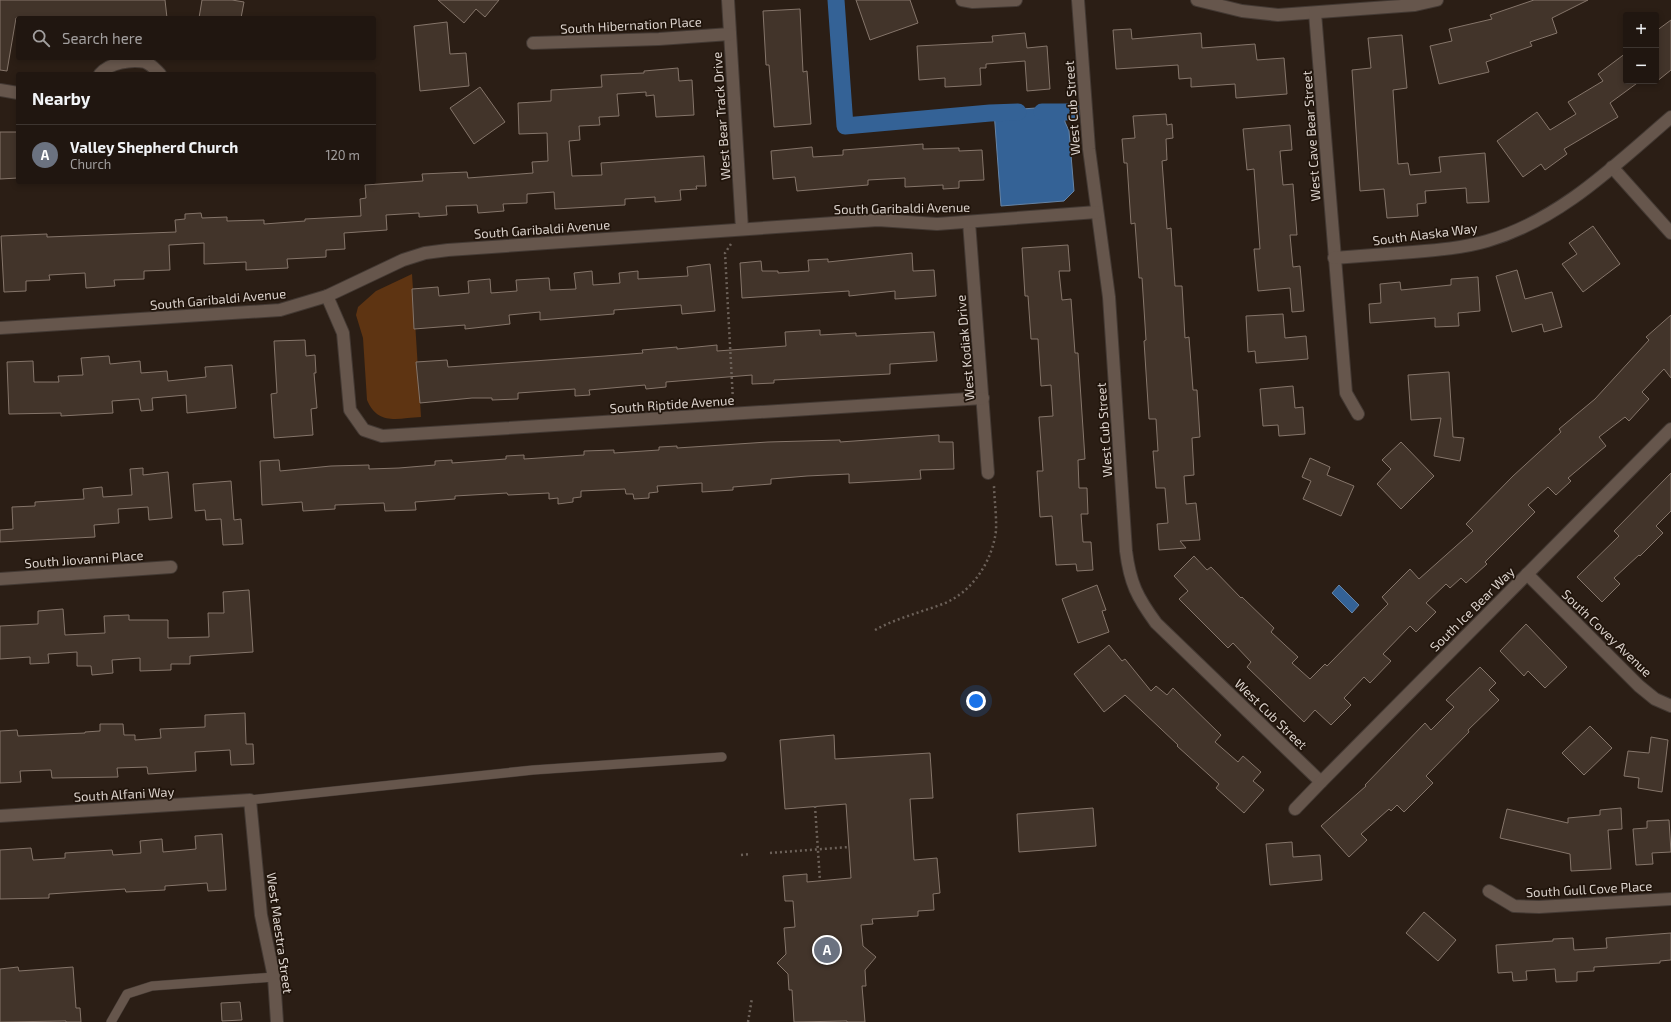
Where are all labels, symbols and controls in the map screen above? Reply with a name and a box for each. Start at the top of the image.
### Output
map controls [1623,12,1659,84]
button: + [1623,12,1659,48]
street label: South Hibernation Place [560,13,702,37]
search box [16,16,376,60]
icon: search [30,27,52,49]
text: Search here [62,29,143,47]
button: − [1623,48,1659,84]
street label: West Bear Track Drive [709,51,733,181]
street label: West Cub Street [1061,60,1083,156]
street label: West Cave Bear Street [1298,70,1324,202]
text: Nearby [32,88,90,108]
text: Valley Shepherd Church [70,138,238,156]
text: A [41,147,49,163]
text: 120 m [325,147,360,163]
text: Church [70,156,111,172]
street label: South Garibaldi Avenue [834,199,970,217]
street label: South Garibaldi Avenue [473,216,611,242]
street label: South Alaska Way [1372,220,1478,248]
street label: South Garibaldi Avenue [149,285,287,313]
street label: West Kodiak Drive [952,294,978,402]
street label: West Cub Street [1093,382,1115,478]
street label: South Riptide Avenue [609,392,735,416]
street label: South Jiovanni Place [24,547,144,571]
street label: South Ice Bear Way [1426,563,1518,655]
street label: South Covey Avenue [1559,586,1655,680]
street label: West Cub Street [1231,675,1311,753]
your location [966,691,986,711]
street label: South Alfani Way [73,783,175,805]
street label: West Maestra Street [264,871,296,995]
street label: South Gull Cove Place [1525,878,1653,900]
pin: A [814,935,840,965]

